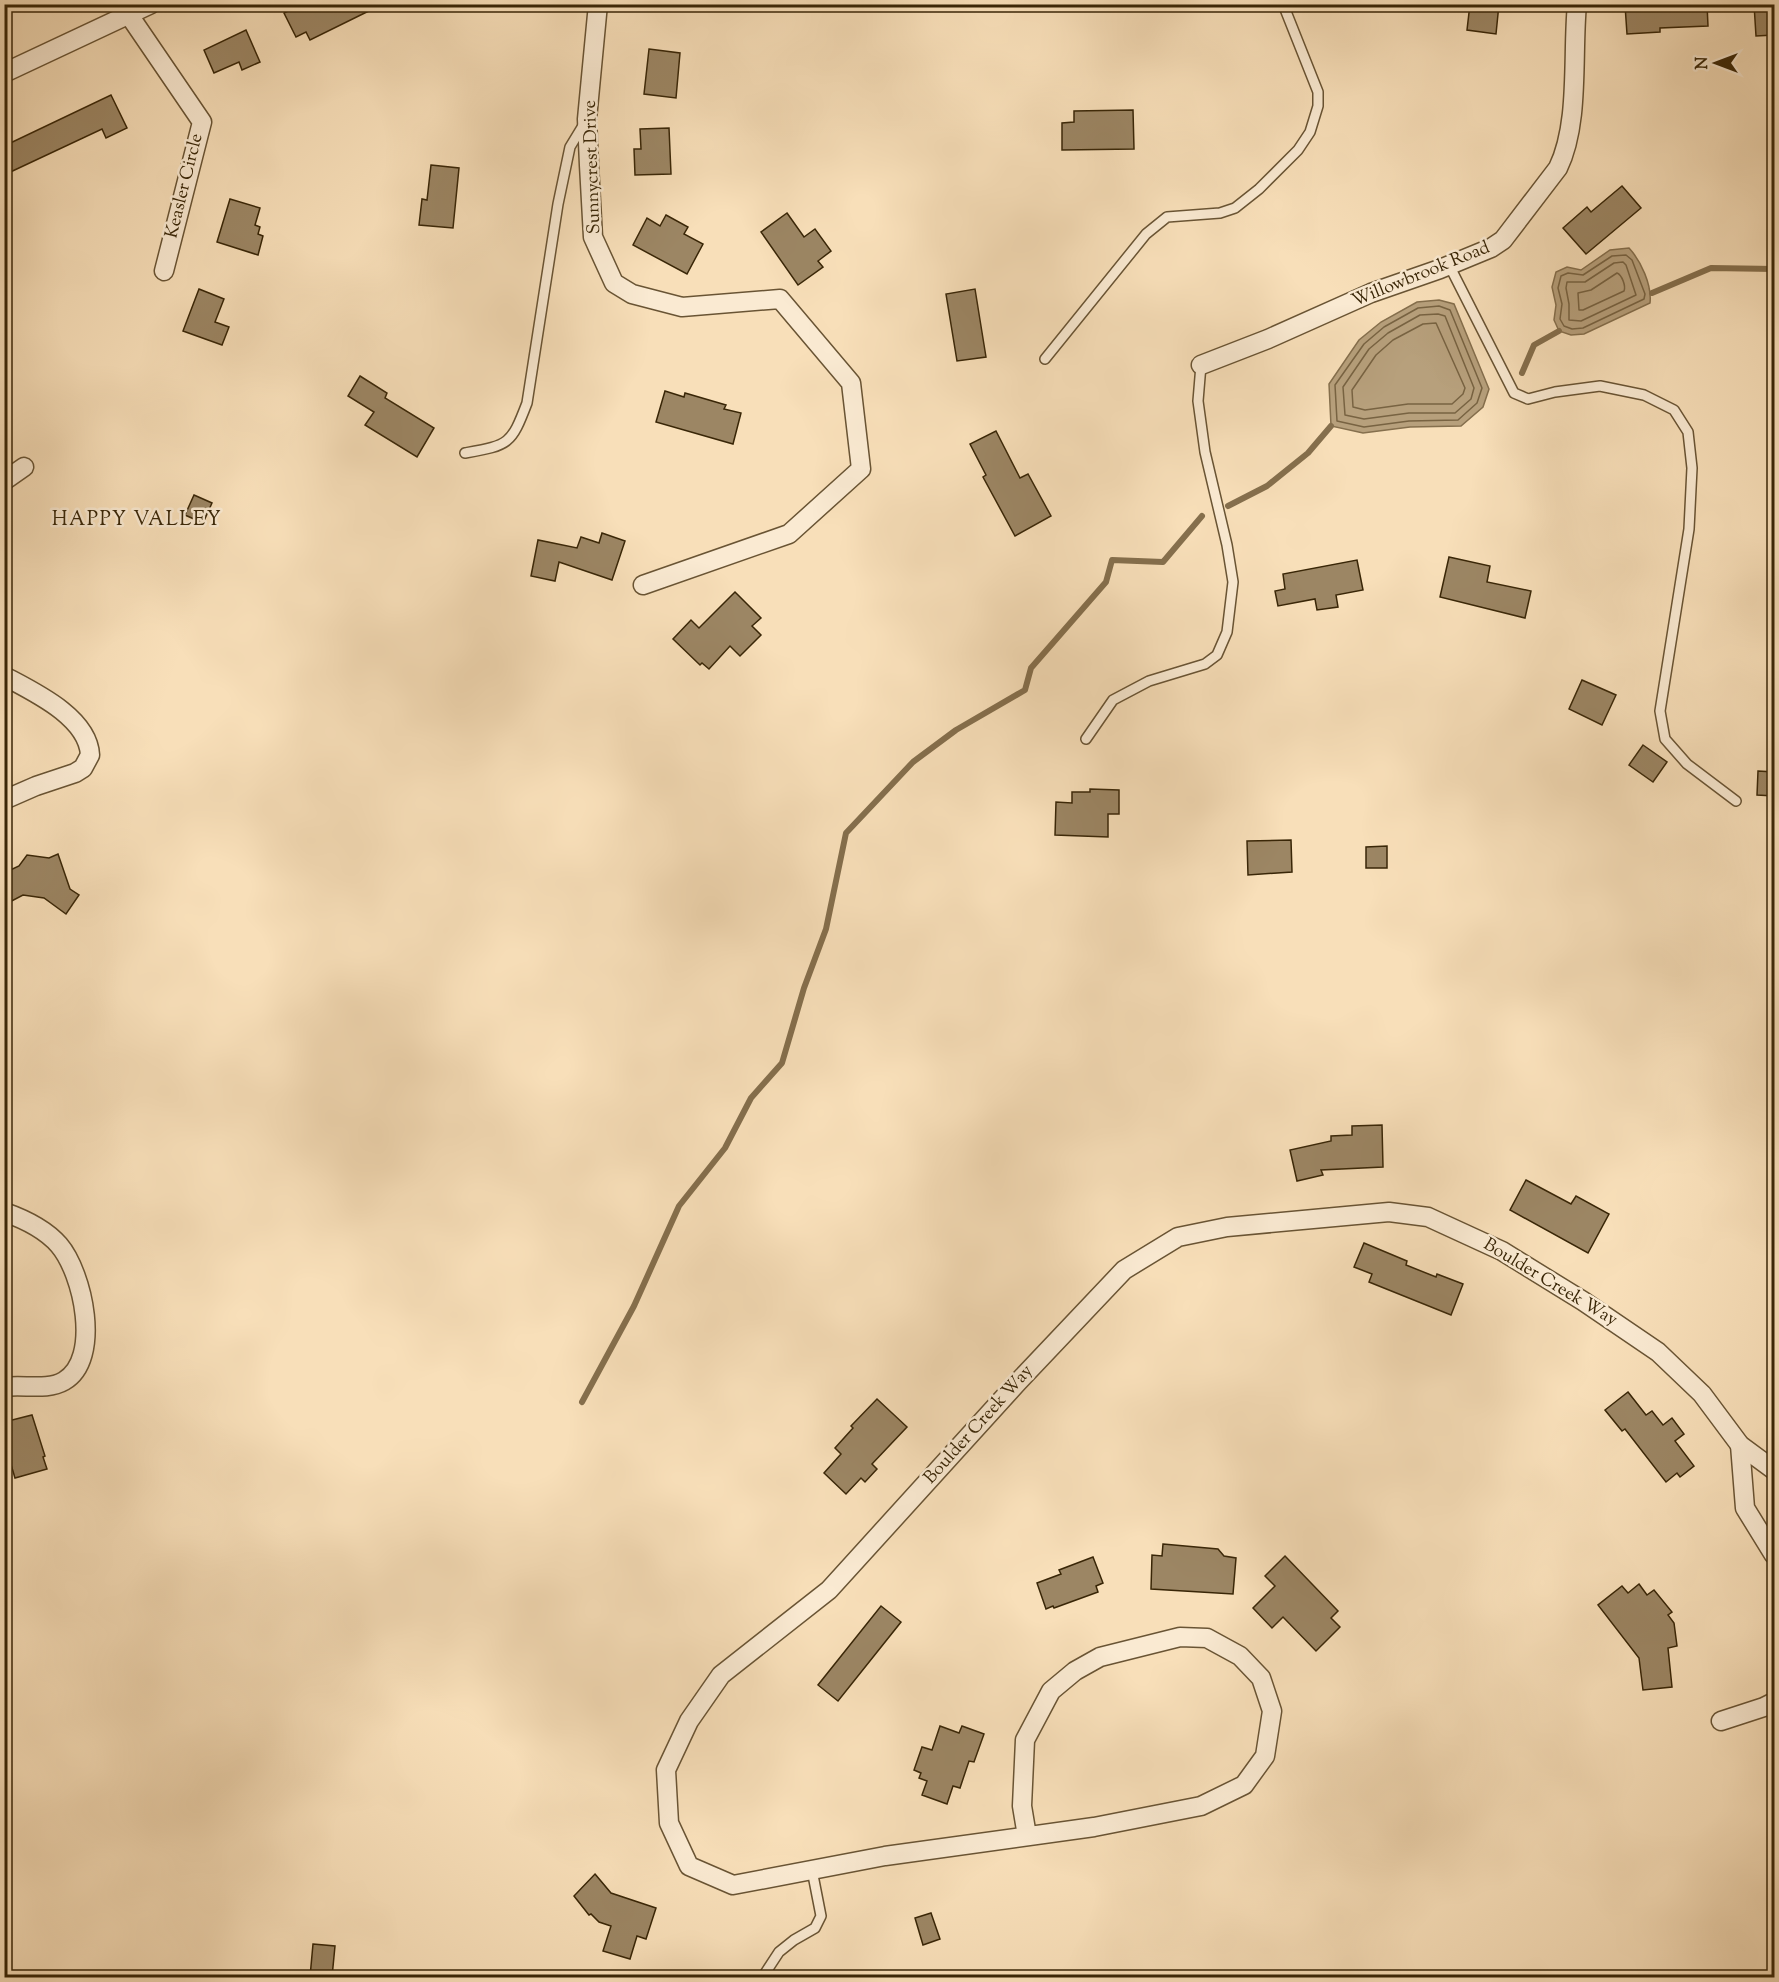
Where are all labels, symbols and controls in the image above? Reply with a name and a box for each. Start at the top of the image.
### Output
north arrow [1686,33,1746,93]
text: N [1692,56,1715,69]
street label: Sunnycrest Drive [578,100,608,234]
street label: Keasler Circle [159,131,211,241]
street label: Willowbrook Road [1348,235,1494,315]
district label: HAPPY VALLEY [52,506,222,535]
street label: Boulder Creek Way [1478,1233,1622,1333]
street label: Boulder Creek Way [918,1360,1040,1490]

